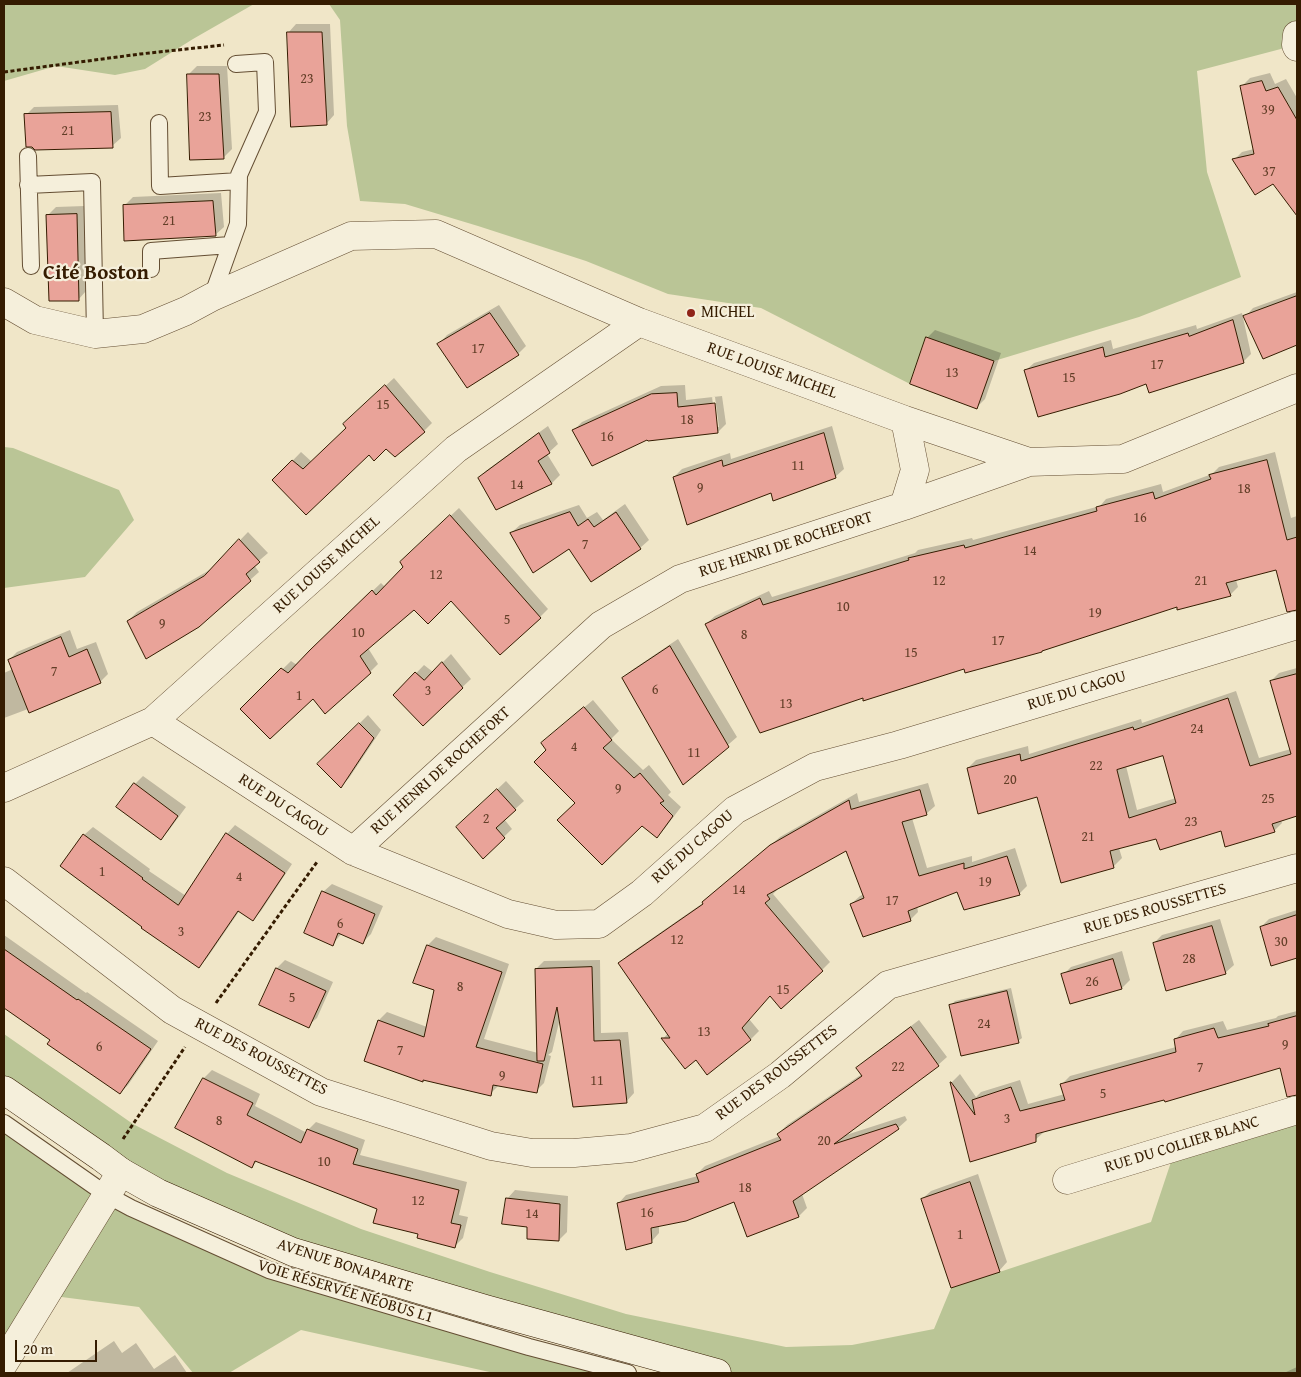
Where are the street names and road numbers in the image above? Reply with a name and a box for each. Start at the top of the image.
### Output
street label: RUE LOUISE MICHEL [704,339,840,403]
street label: RUE HENRI DE ROCHEFORT [697,508,875,582]
street label: RUE LOUISE MICHEL [270,512,384,618]
street label: RUE DU CAGOU [1025,667,1129,715]
street label: RUE HENRI DE ROCHEFORT [367,703,515,839]
street label: RUE DU CAGOU [235,770,331,842]
street label: RUE DU CAGOU [648,806,738,888]
street label: RUE DES ROUSSETTES [1081,879,1229,939]
street label: RUE DES ROUSSETTES [191,1014,331,1100]
street label: RUE DES ROUSSETTES [712,1021,842,1125]
street label: RUE DU COLLIER BLANC [1102,1112,1262,1178]
street label: AVENUE BONAPARTE [275,1235,415,1297]
street label: VOIE RÉSERVÉE NÉOBUS L1 [255,1256,435,1328]

